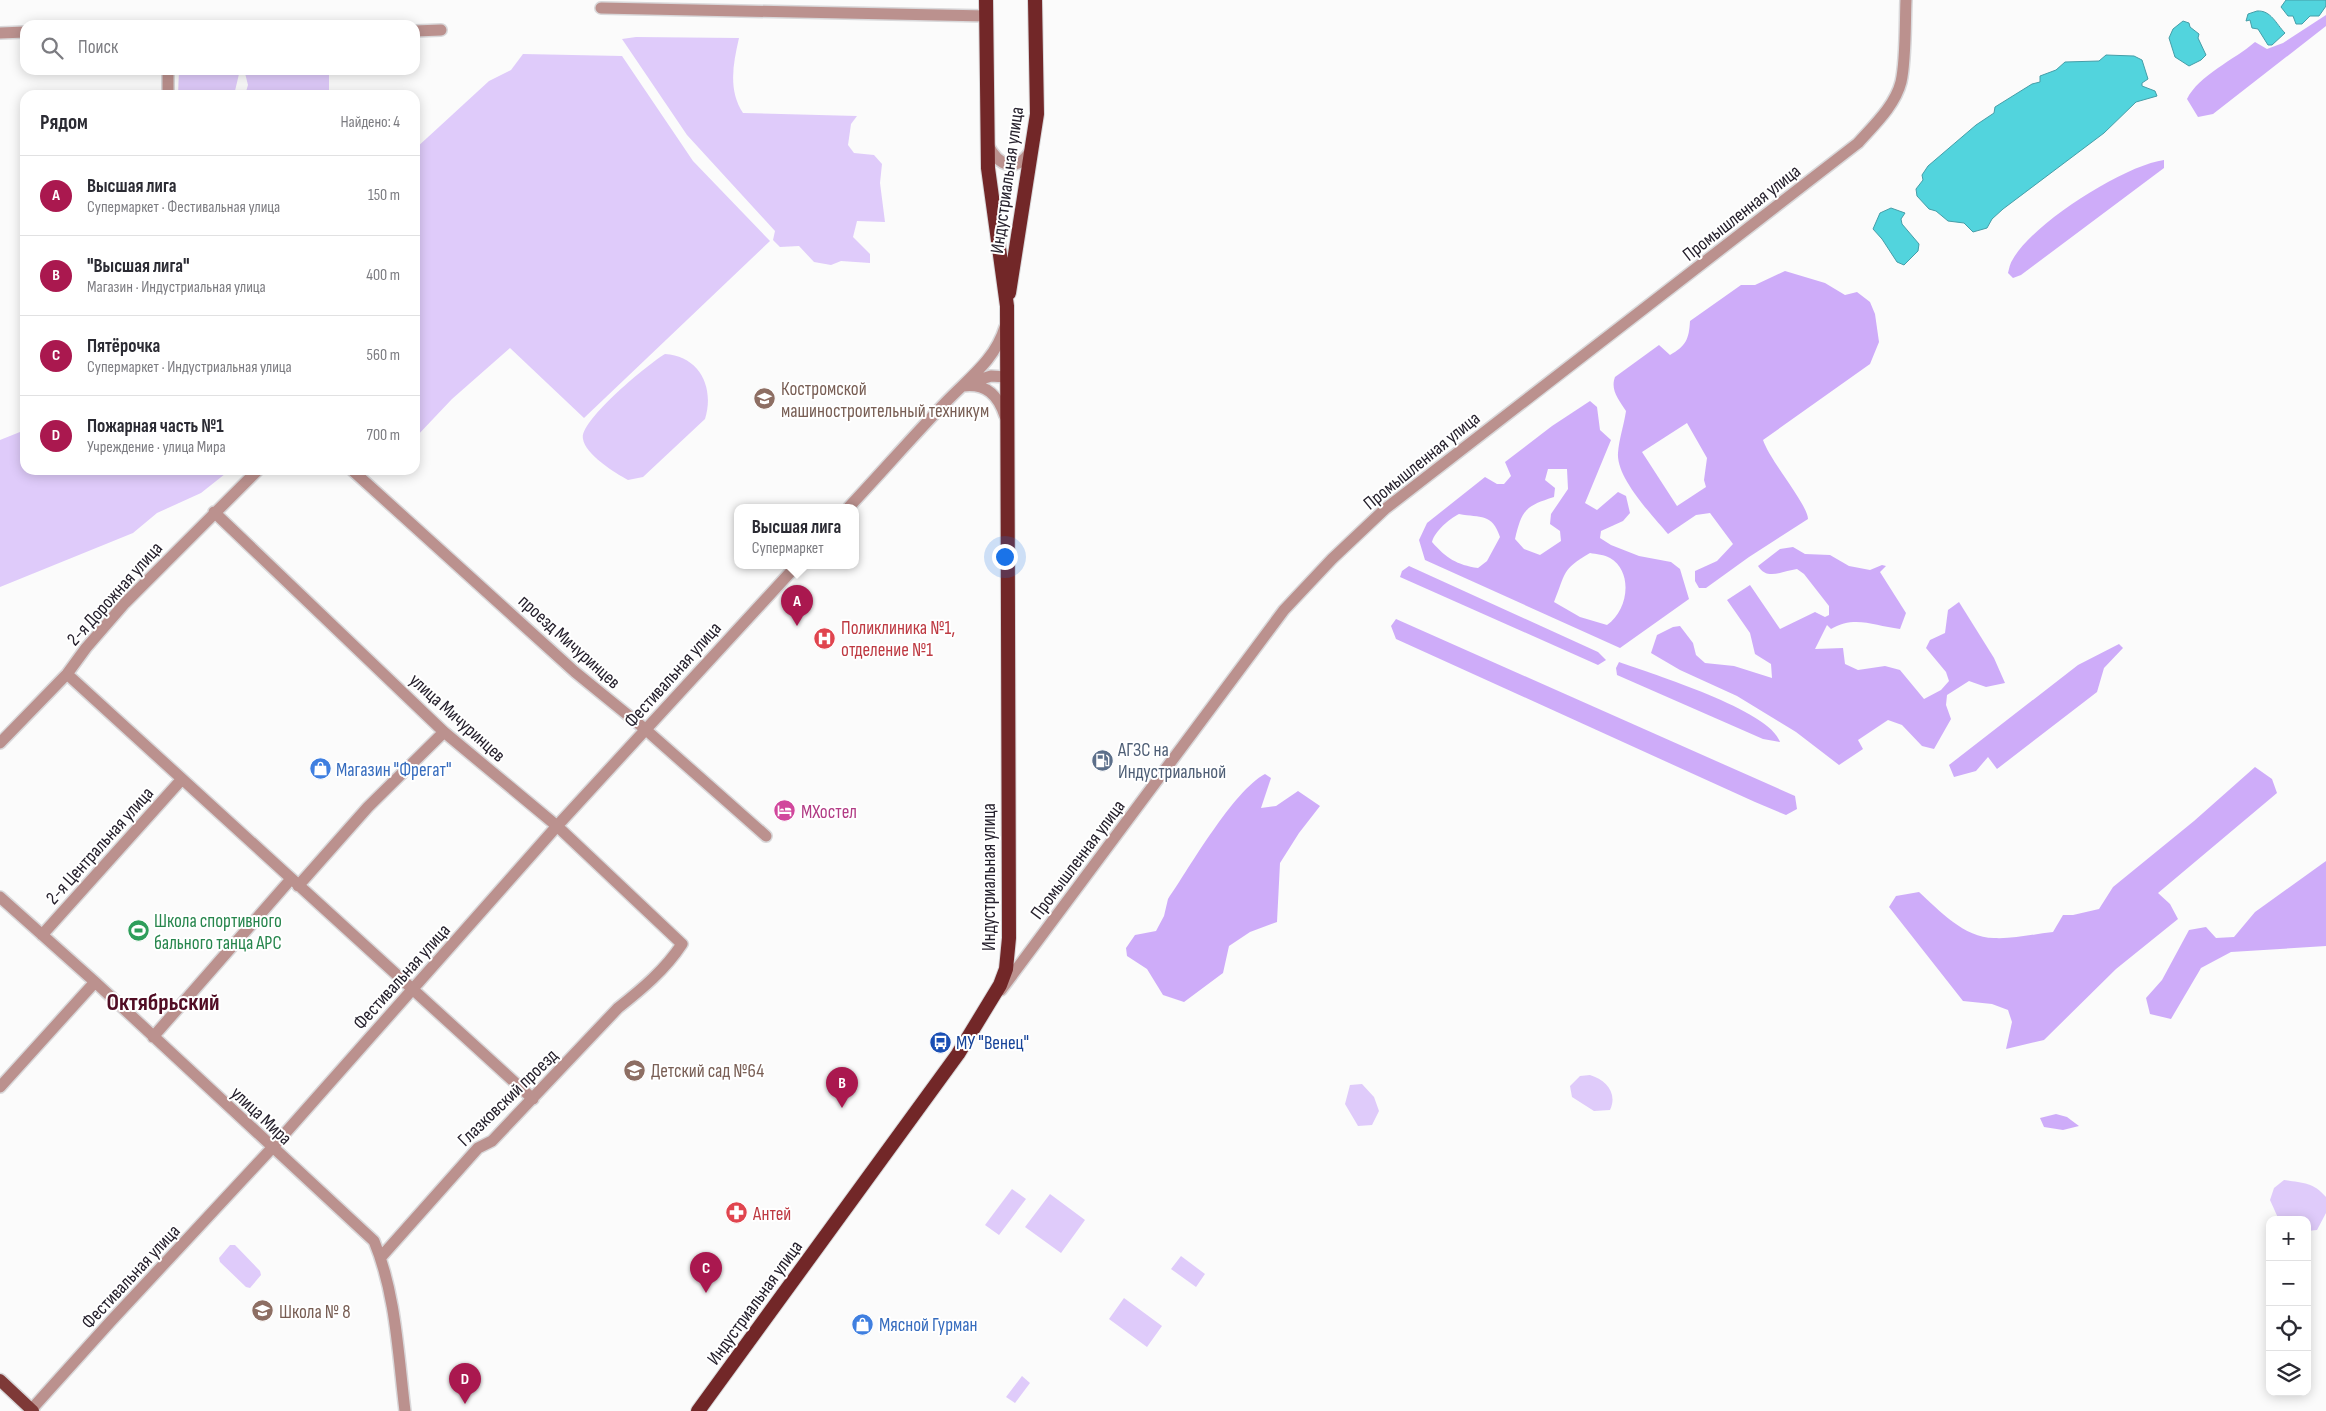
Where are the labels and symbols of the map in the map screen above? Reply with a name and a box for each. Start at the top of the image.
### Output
street label: Индустриальная улица [986,105,1029,255]
street label: Промышленная улица [1678,160,1805,266]
place label: Костромской машиностроительный техникум [781,378,989,423]
school or university icon: Костромской машиностроительный техникум [753,387,777,411]
street label: Промышленная улица [1359,407,1485,515]
street label: 2-я Дорожная улица [62,537,168,651]
your location [992,544,1018,570]
pin: A [781,585,813,626]
street label: проезд Мичуринцев [513,590,625,694]
street label: Фестивальная улица [620,617,727,733]
place label: Поликлиника №1, отделение №1 [841,617,955,662]
hospital icon: Поликлиника №1, отделение №1 [813,626,837,650]
street label: улица Мичуринцев [404,669,510,767]
place label: АГЗС на Индустриальной [1117,739,1226,784]
fuel station icon: АГЗС на Индустриальной [1090,748,1114,772]
shop icon: Магазин "Фрегат" [308,757,332,781]
place label: Магазин "Фрегат" [336,759,452,782]
street label: 2-я Центральная улица [41,782,159,910]
street label: Промышленная улица [1026,796,1131,924]
hotel icon: МХостел [773,799,797,823]
place label: МХостел [801,801,857,824]
street label: Индустриальная улица [978,803,1001,951]
place label: Школа спортивного бального танца АРС [154,910,282,955]
sports icon: Школа спортивного бального танца АРС [126,919,150,943]
street label: Фестивальная улица [349,919,456,1035]
district label: Октябрьский [107,988,219,1017]
bus stop icon: МУ "Венец" [928,1030,952,1054]
place label: МУ "Венец" [956,1032,1029,1055]
street label: Глазковский проезд [453,1044,563,1152]
school or university icon: Детский сад №64 [623,1058,647,1082]
place label: Детский сад №64 [651,1060,764,1083]
pin: B [826,1067,858,1108]
street label: улица Мира [226,1082,296,1150]
pharmacy icon: Антей [725,1201,749,1225]
place label: Антей [752,1203,791,1226]
street label: Фестивальная улица [77,1220,185,1334]
street label: Индустриальная улица [702,1236,808,1369]
pin: C [690,1252,722,1293]
school or university icon: Школа № 8 [251,1299,275,1323]
place label: Школа № 8 [279,1301,350,1324]
shop icon: Мясной Гурман [851,1312,875,1336]
place label: Мясной Гурман [879,1314,978,1337]
pin: D [449,1363,481,1404]

